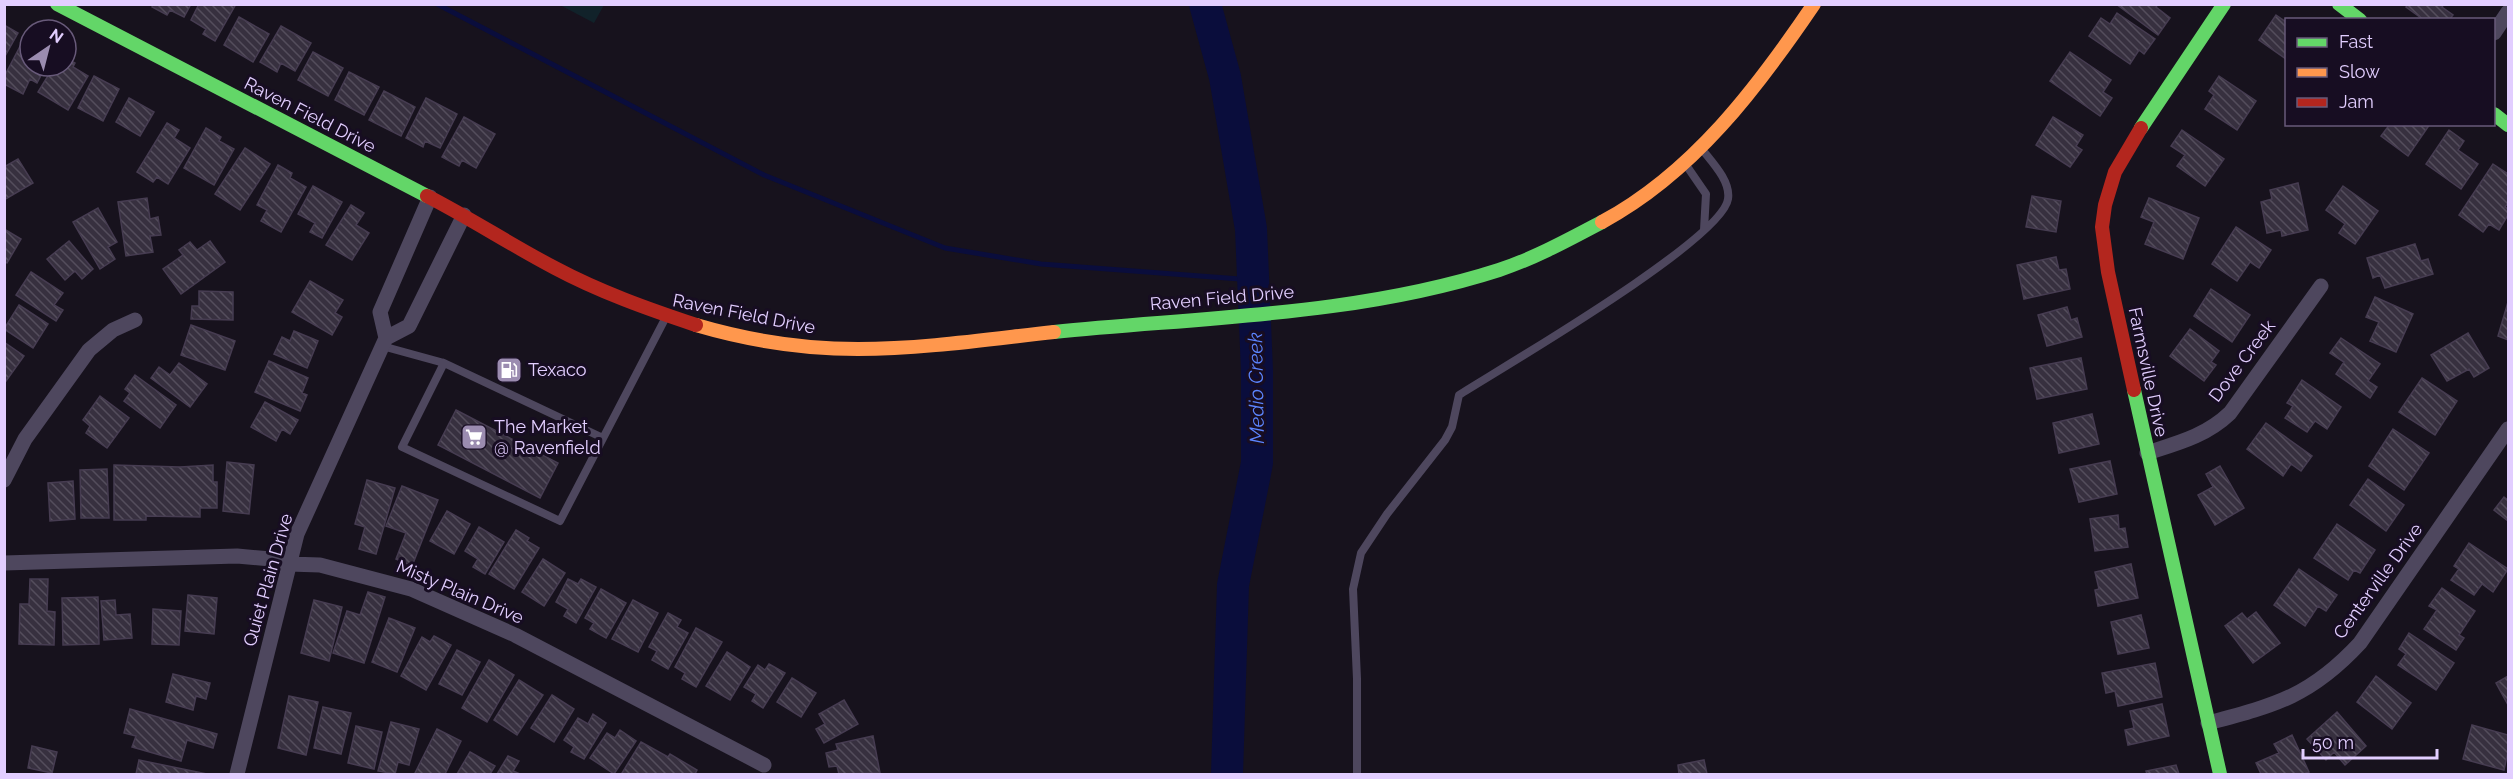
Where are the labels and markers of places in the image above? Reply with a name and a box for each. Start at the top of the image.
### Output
fuel station icon: Texaco [494,355,524,385]
place label: Texaco [528,359,587,380]
place label: The Market @ Ravenfield [494,416,601,458]
supermarket icon: The Market @ Ravenfield [459,422,489,452]

